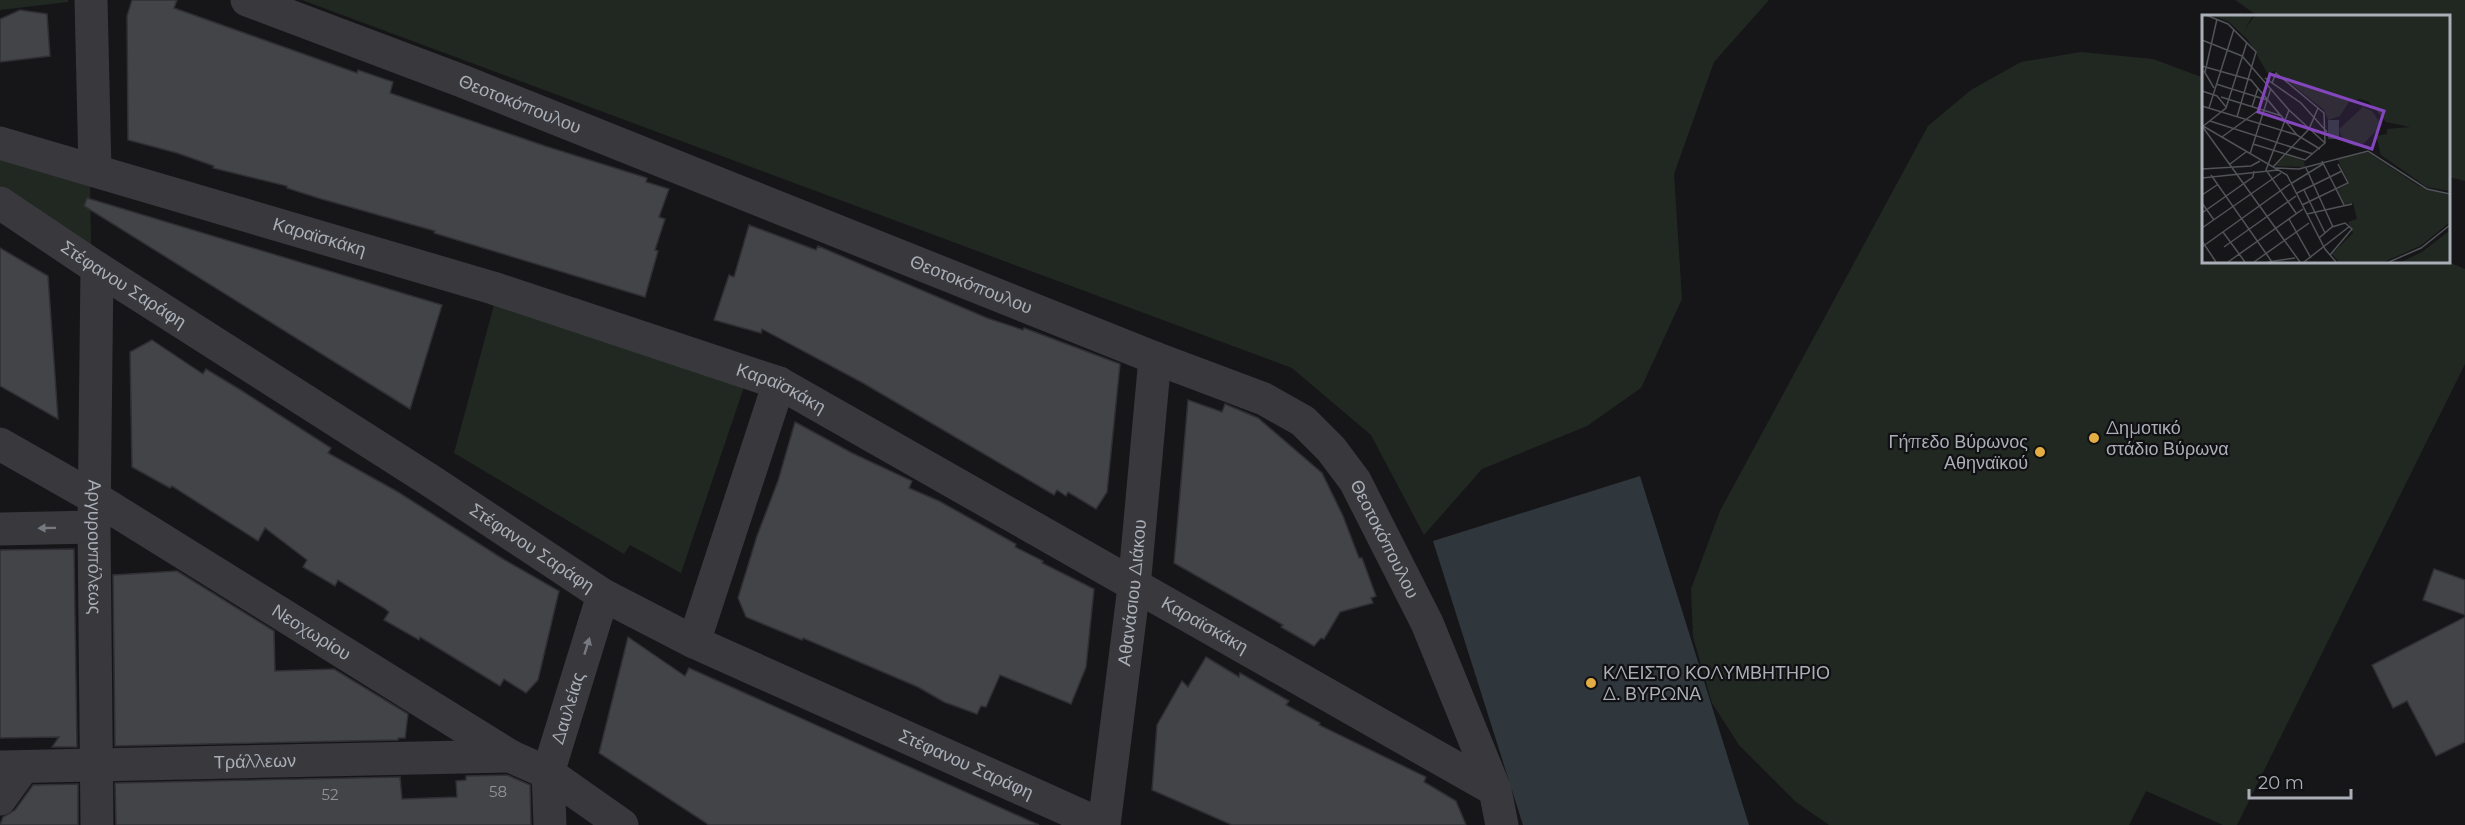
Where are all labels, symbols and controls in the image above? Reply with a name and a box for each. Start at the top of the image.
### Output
inset map [2202,15,2450,262]
street label: Θεοτοκόπουλου [455,70,584,138]
street label: Καραϊσκάκη [270,213,369,261]
street label: Στέφανου Σαράφη [57,236,190,333]
street label: Θεοτοκόπουλου [907,250,1036,319]
street label: Καραϊσκάκη [733,359,830,418]
place label: Δημοτικό στάδιο Βύρωνα [2106,417,2229,460]
place label: Γήπεδο Βύρωνος Αθηναϊκού [1888,431,2028,474]
marker: Δημοτικό στάδιο Βύρωνα [2087,431,2101,445]
marker: Γήπεδο Βύρωνος Αθηναϊκού [2033,445,2047,459]
street label: Θεοτοκόπουλου [1345,476,1424,602]
street label: Αργυρουπόλεως [83,479,106,615]
street label: Στέφανου Σαράφη [465,499,598,597]
street label: Αθανάσιου Διάκου [1113,518,1151,667]
one-way arrow [37,523,56,533]
street label: Καραϊσκάκη [1158,592,1252,658]
street label: Νεοχωρίου [268,600,355,665]
one-way arrow [583,637,593,655]
place label: ΚΛΕΙΣΤΟ ΚΟΛΥΜΒΗΤΗΡΙΟ Δ. ΒΥΡΩΝΑ [1603,662,1830,705]
street label: Δαυλείας [547,669,590,747]
marker: ΚΛΕΙΣΤΟ ΚΟΛΥΜΒΗΤΗΡΙΟ Δ. ΒΥΡΩΝΑ [1584,676,1598,690]
street label: Στέφανου Σαράφη [896,724,1037,804]
street label: Τράλλεων [214,750,296,773]
scale bar [2249,762,2351,800]
text: 20 m [2258,772,2304,794]
house number: 58 [489,782,507,801]
house number: 52 [322,785,338,804]

